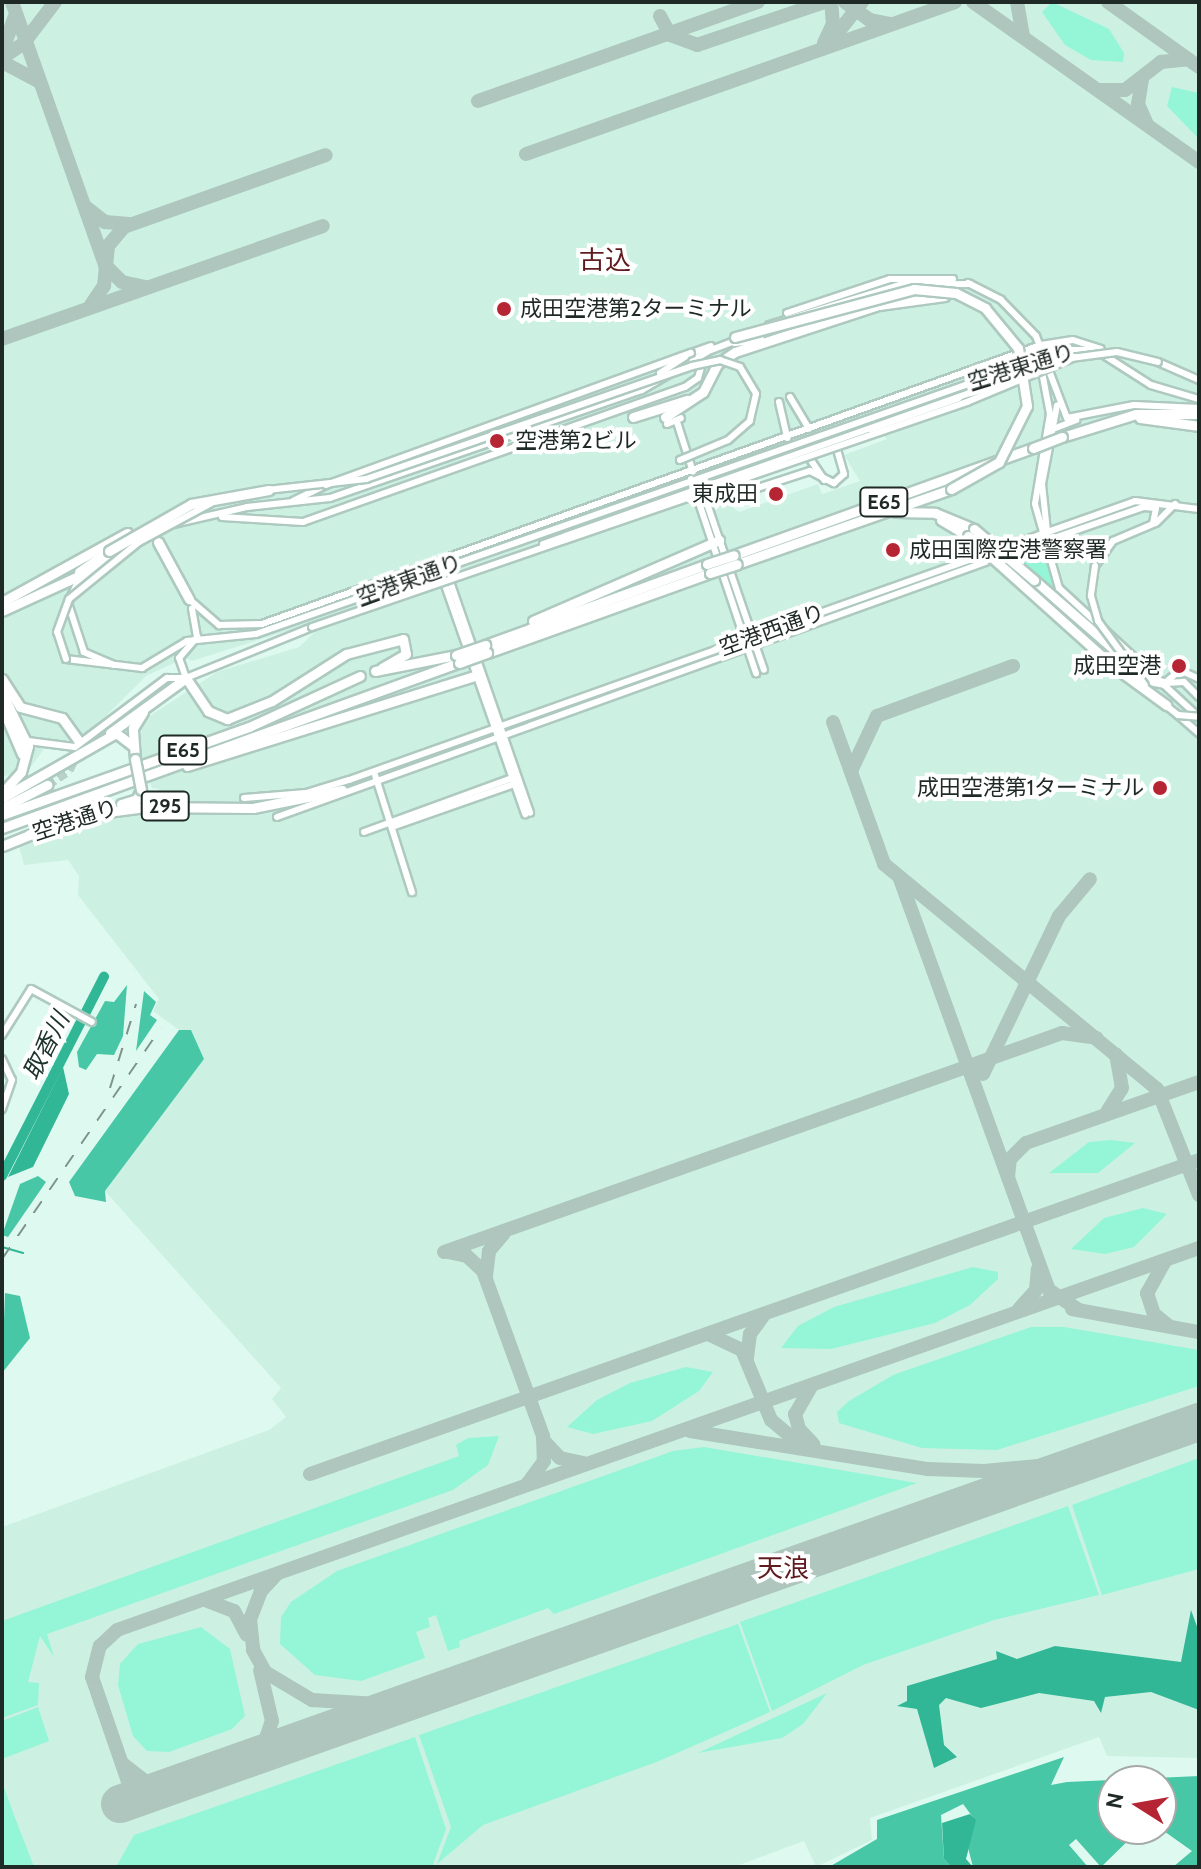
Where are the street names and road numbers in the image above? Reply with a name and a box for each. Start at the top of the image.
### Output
street label: 空港東通り [965,338,1077,396]
road number: E65 [858,486,910,518]
street label: 空港東通り [353,549,465,611]
street label: 空港西通り [716,599,828,661]
road number: E65 [157,734,209,766]
road number: 295 [139,790,191,822]
street label: 空港通り [29,794,121,846]

